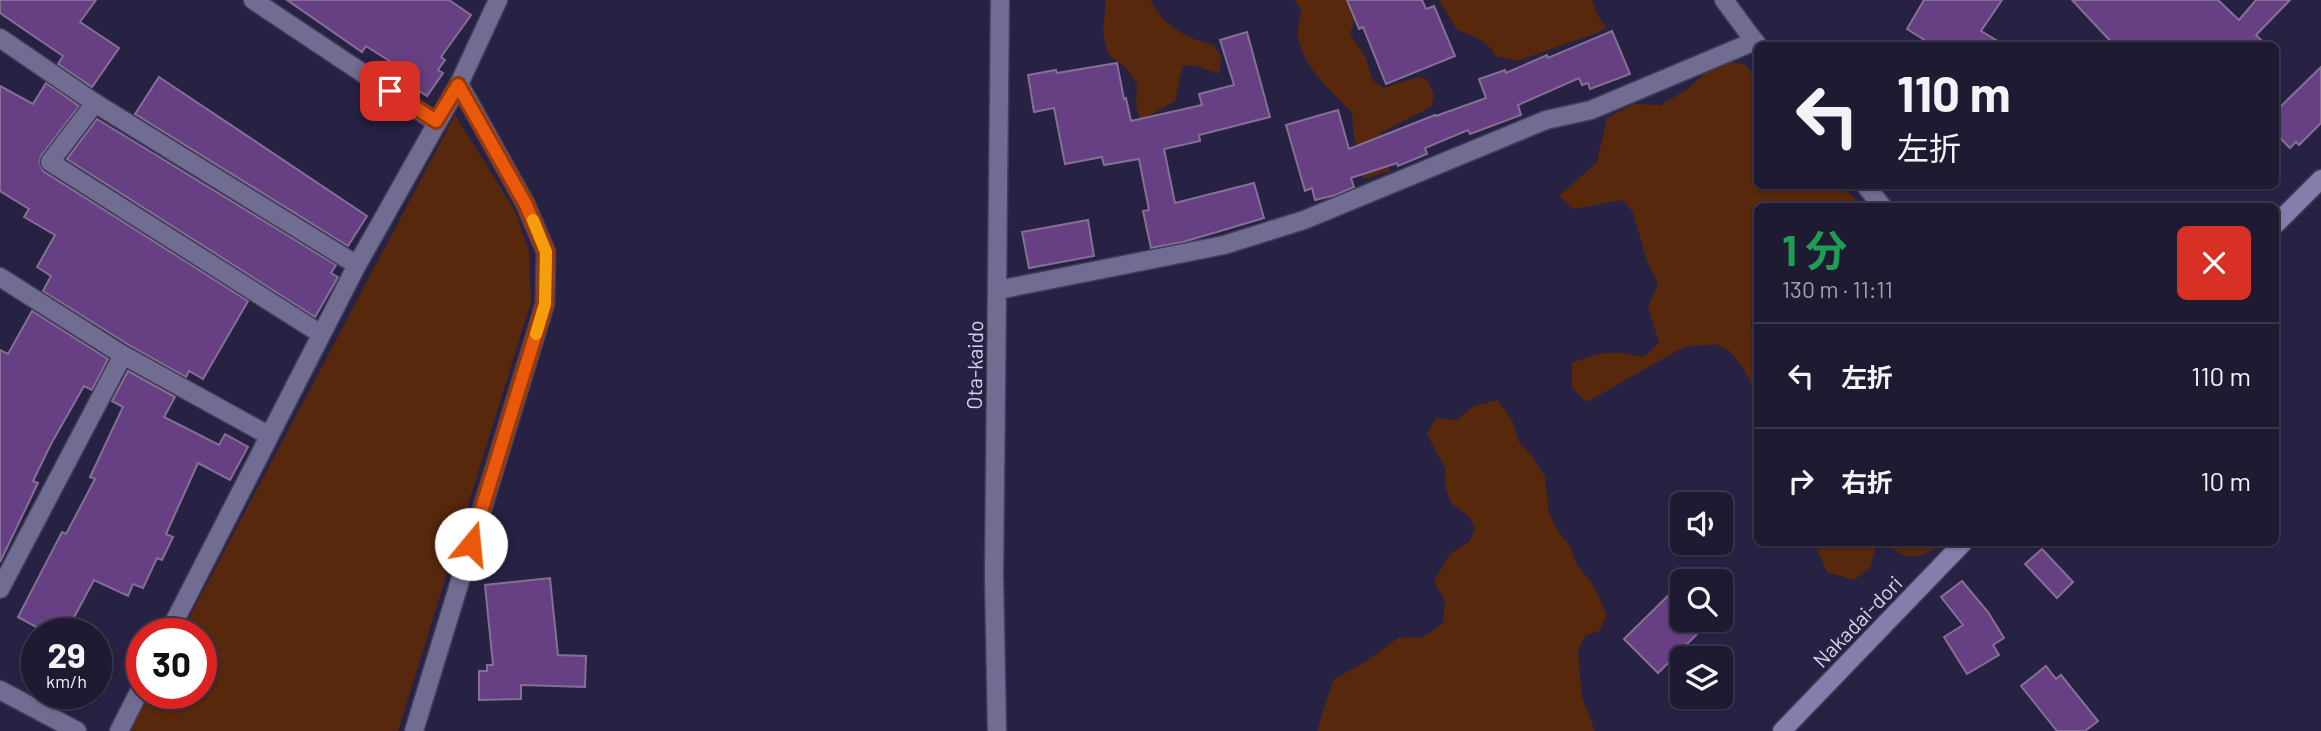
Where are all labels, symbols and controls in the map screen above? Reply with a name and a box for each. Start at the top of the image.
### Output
pin [360,61,420,121]
text: 110 m [1897,63,2011,122]
icon: left [1782,70,1873,161]
icon: arrive [371,72,409,110]
text: 左折 [1897,128,1961,166]
text: 1 分 [1782,224,1847,274]
button: close [2177,226,2251,300]
text: 130 m · 11:11 [1782,275,1893,303]
street label: Ota-kaido [961,320,987,410]
icon: left [1782,357,1820,395]
text: 110 m [2191,360,2251,391]
text: 左折 [1841,361,1893,392]
icon: right [1782,462,1820,500]
text: 10 m [2201,465,2251,496]
text: 右折 [1841,466,1893,497]
map controls [1670,492,1733,709]
button: sound [1670,492,1733,555]
position arrow [434,507,508,581]
button: search [1670,569,1733,632]
street label: Nakadai-dori [1807,570,1907,672]
speed limit sign: 30 [126,618,217,709]
text: 29 [47,633,86,675]
button: layers [1670,646,1733,709]
text: km/h [46,670,87,692]

